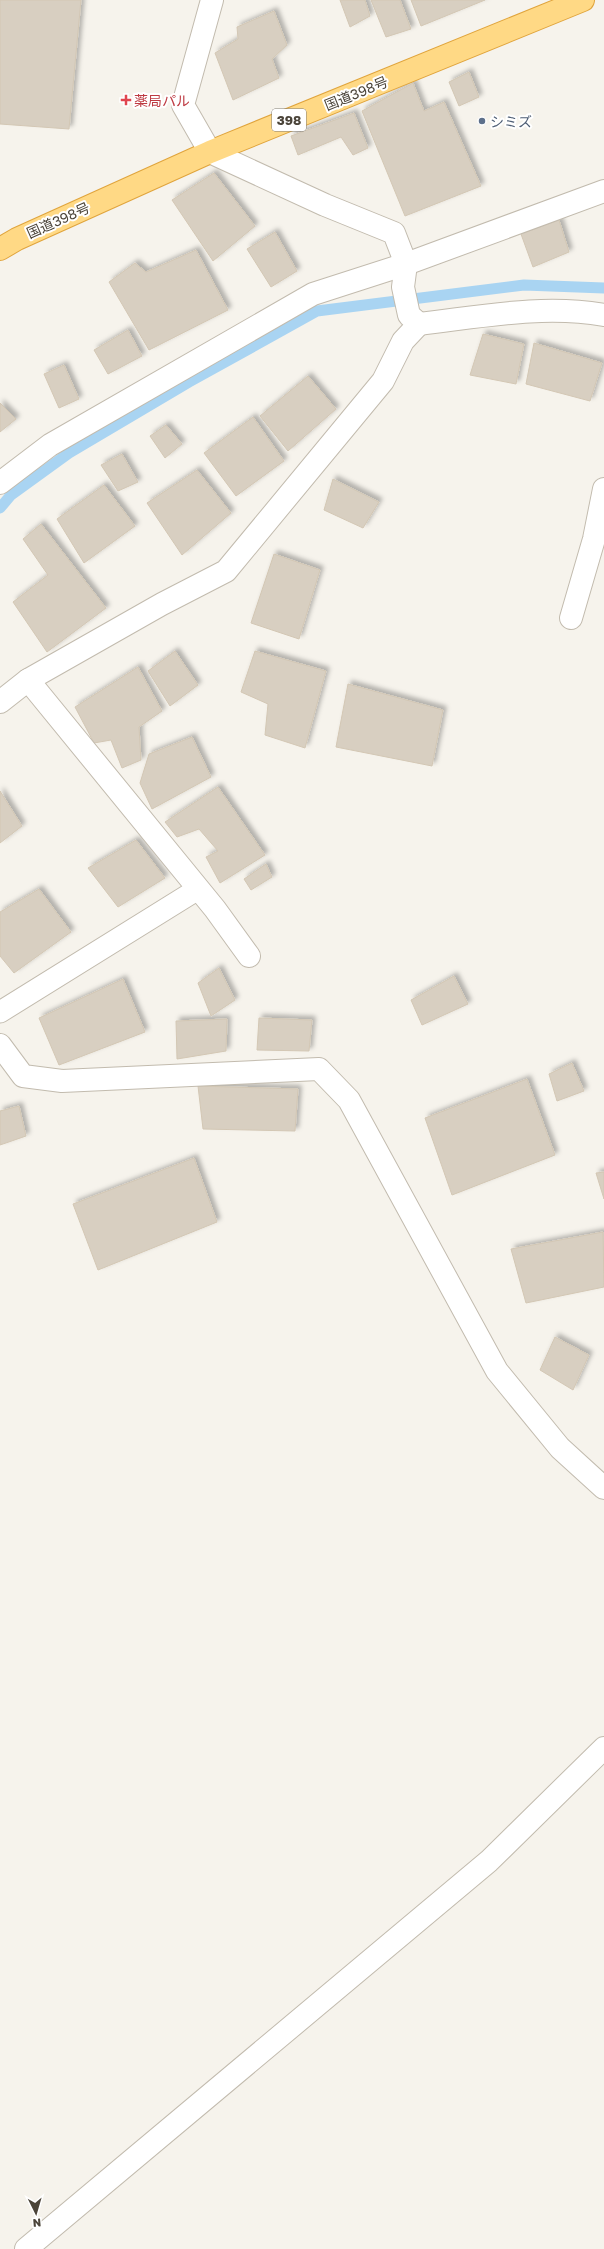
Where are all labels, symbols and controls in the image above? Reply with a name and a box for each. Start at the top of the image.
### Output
street label: 国道398号 [322,73,390,113]
place label: 薬局パル [134,92,190,109]
marker: 薬局パル [121,95,131,105]
road number: 398 [272,109,306,131]
place label: シミズ [490,113,532,130]
marker: シミズ [477,116,487,126]
street label: 国道398号 [24,199,92,241]
north arrow [16,2193,56,2233]
text: N [32,2217,42,2230]

